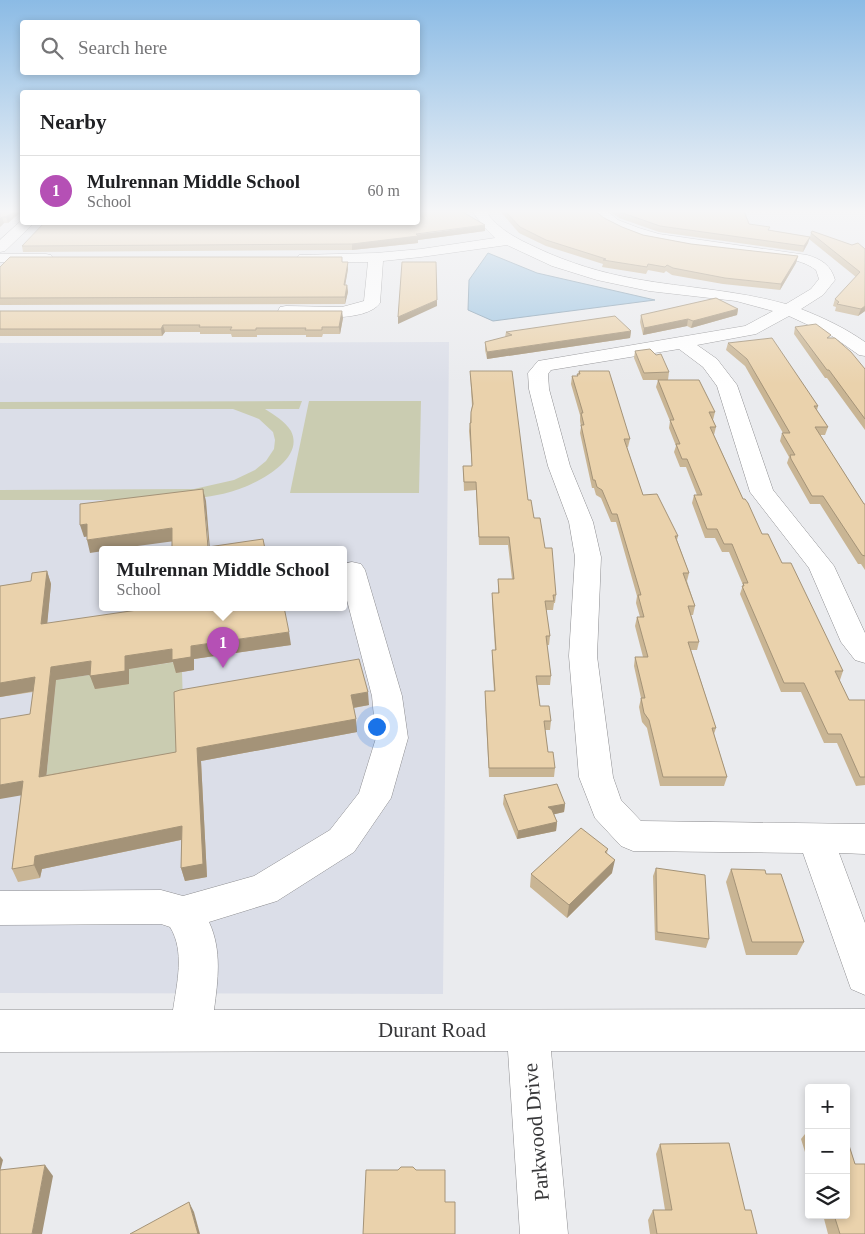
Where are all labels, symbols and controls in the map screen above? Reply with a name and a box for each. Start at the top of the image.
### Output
search box [20,20,420,75]
icon: search [38,34,66,62]
text: Search here [78,37,167,58]
text: Nearby [40,110,107,134]
text: Mulrennan Middle School [87,171,300,192]
text: 1 [52,182,60,199]
text: 60 m [368,182,400,199]
text: School [87,193,131,210]
popup [99,546,347,611]
text: Mulrennan Middle School [117,559,329,580]
text: School [117,581,161,598]
pin: 1 [207,627,239,668]
your location [364,714,390,740]
street label: Durant Road [378,1018,486,1042]
street label: Parkwood Drive [518,1062,554,1202]
map controls [805,1084,850,1219]
button: + [805,1084,850,1129]
button: − [805,1129,850,1174]
button: layers [805,1174,850,1219]

